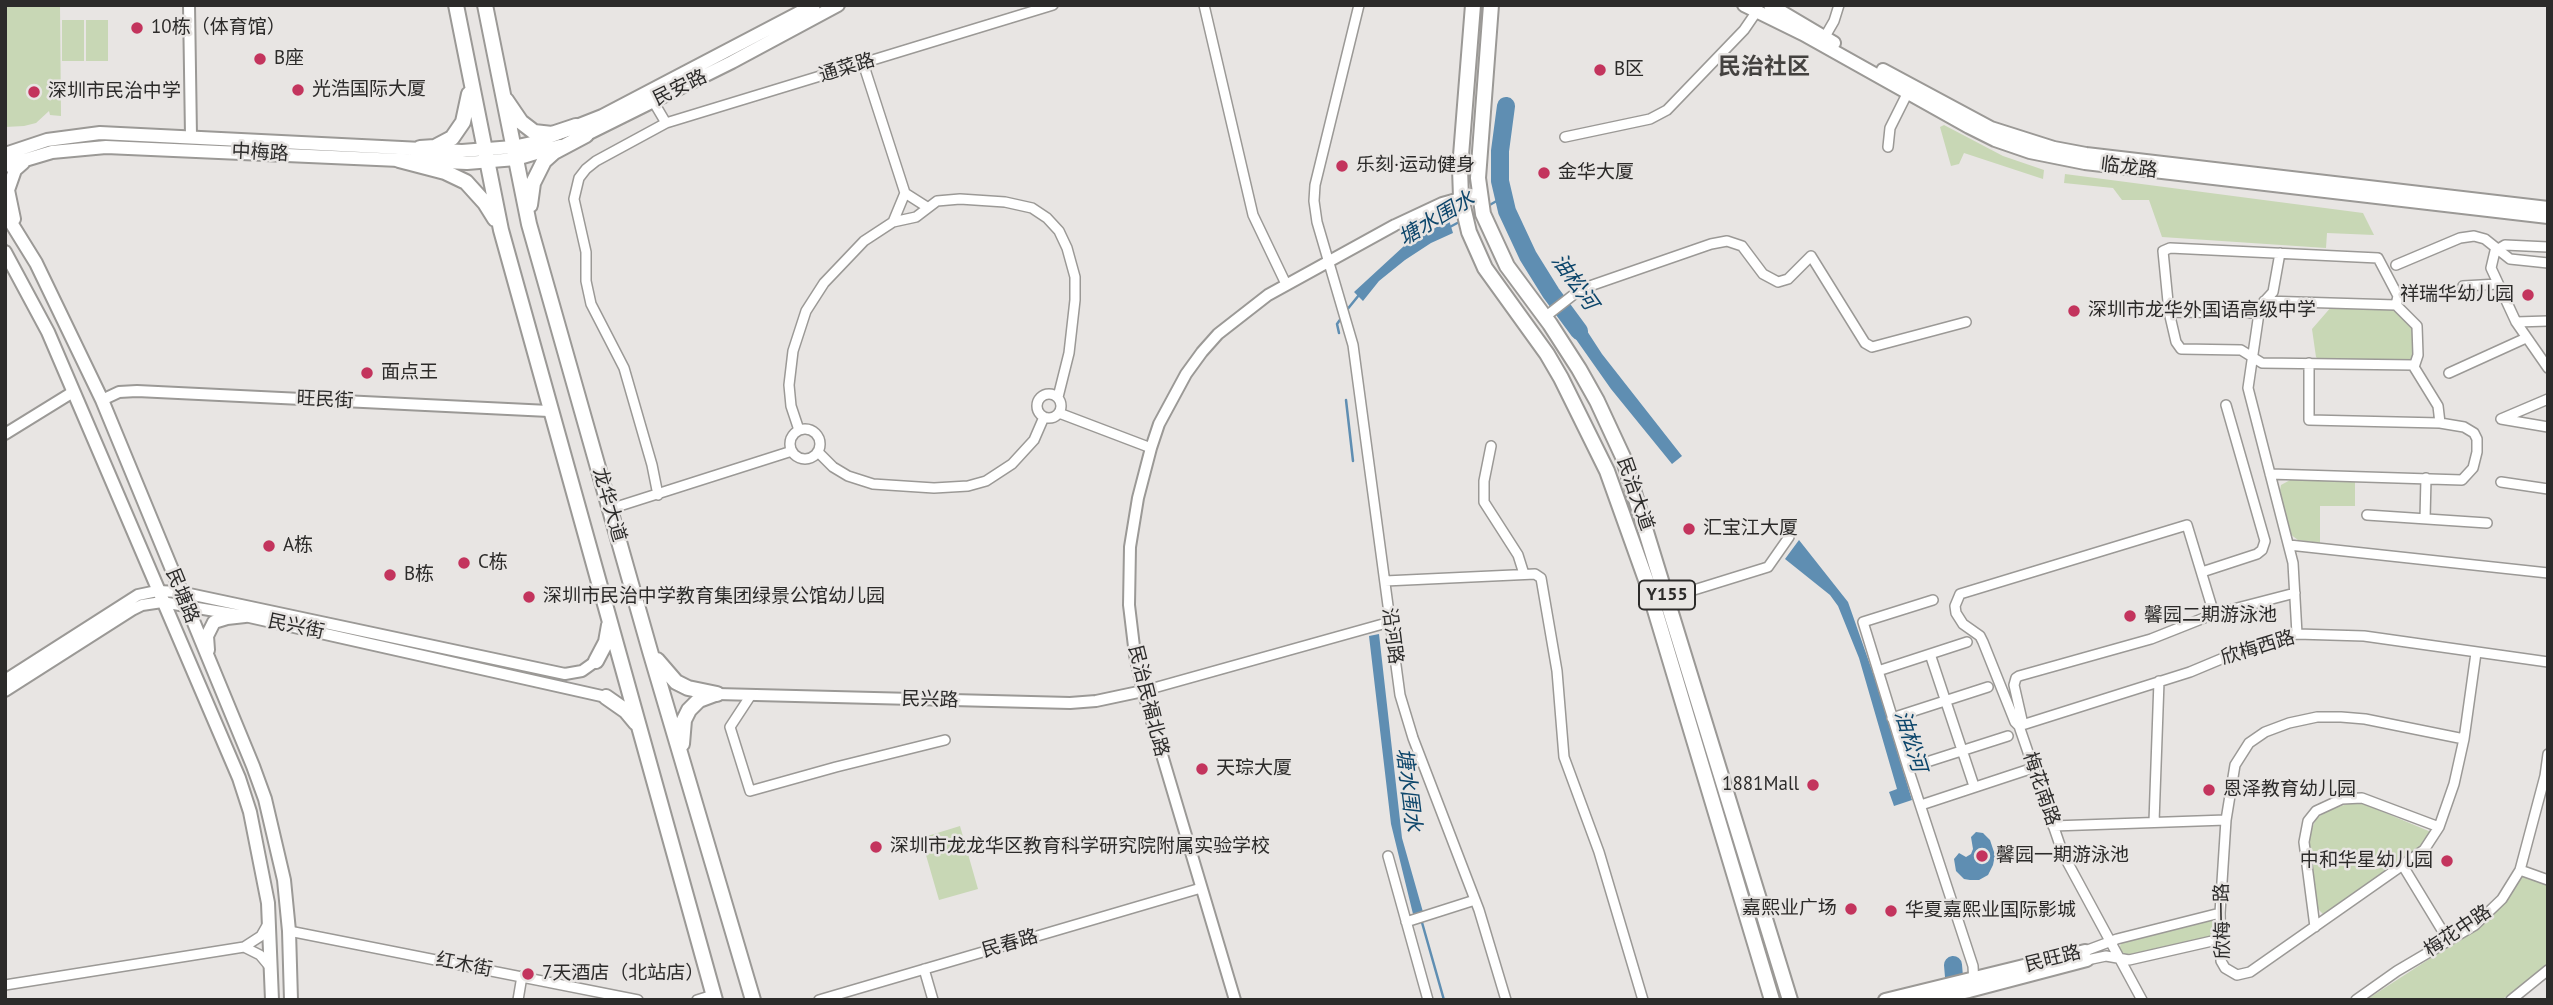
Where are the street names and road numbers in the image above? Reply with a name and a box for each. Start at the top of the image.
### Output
street label: 通菜路 [816,49,878,87]
street label: 民安路 [649,65,711,111]
street label: 中梅路 [231,140,289,166]
street label: 临龙路 [2099,153,2159,183]
street label: 旺民街 [296,387,354,413]
street label: 民治大道 [1612,454,1658,534]
street label: 龙华大道 [588,465,630,545]
street label: 民塘路 [161,565,203,627]
road number: Y155 [1639,580,1695,610]
street label: 沿河路 [1377,606,1407,666]
street label: 民兴街 [266,610,326,644]
street label: 欣梅西路 [2218,626,2298,670]
street label: 民治民福北路 [1123,643,1173,759]
street label: 民兴路 [901,688,959,712]
street label: 梅花南路 [2018,749,2064,829]
street label: 欣梅一路 [2211,883,2235,959]
street label: 梅花中路 [2420,900,2496,962]
street label: 民春路 [979,925,1041,963]
street label: 民旺路 [2023,941,2083,977]
street label: 红木街 [434,948,494,982]

